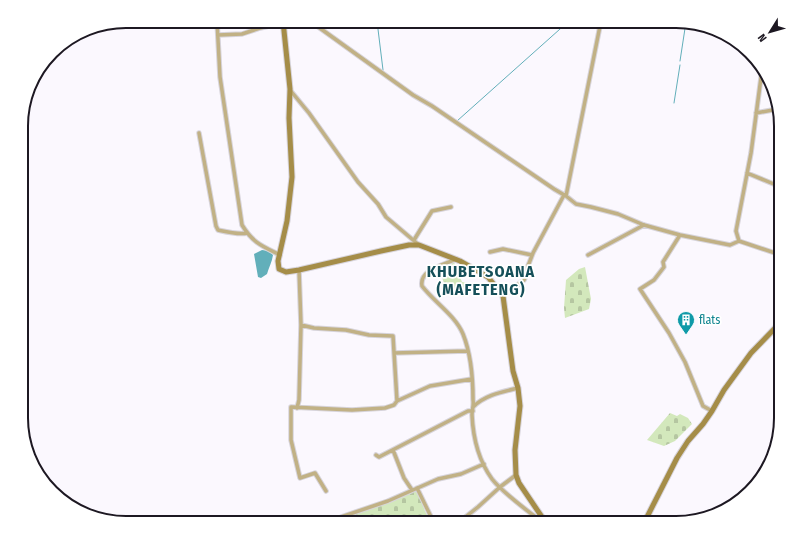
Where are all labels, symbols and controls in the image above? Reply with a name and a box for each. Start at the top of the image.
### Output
north arrow [750,12,790,52]
text: N [755,31,770,44]
district label: KHUBETSOANA (MAFETENG) [427,262,535,299]
building icon: flats [676,310,696,335]
place label: flats [699,313,720,327]

